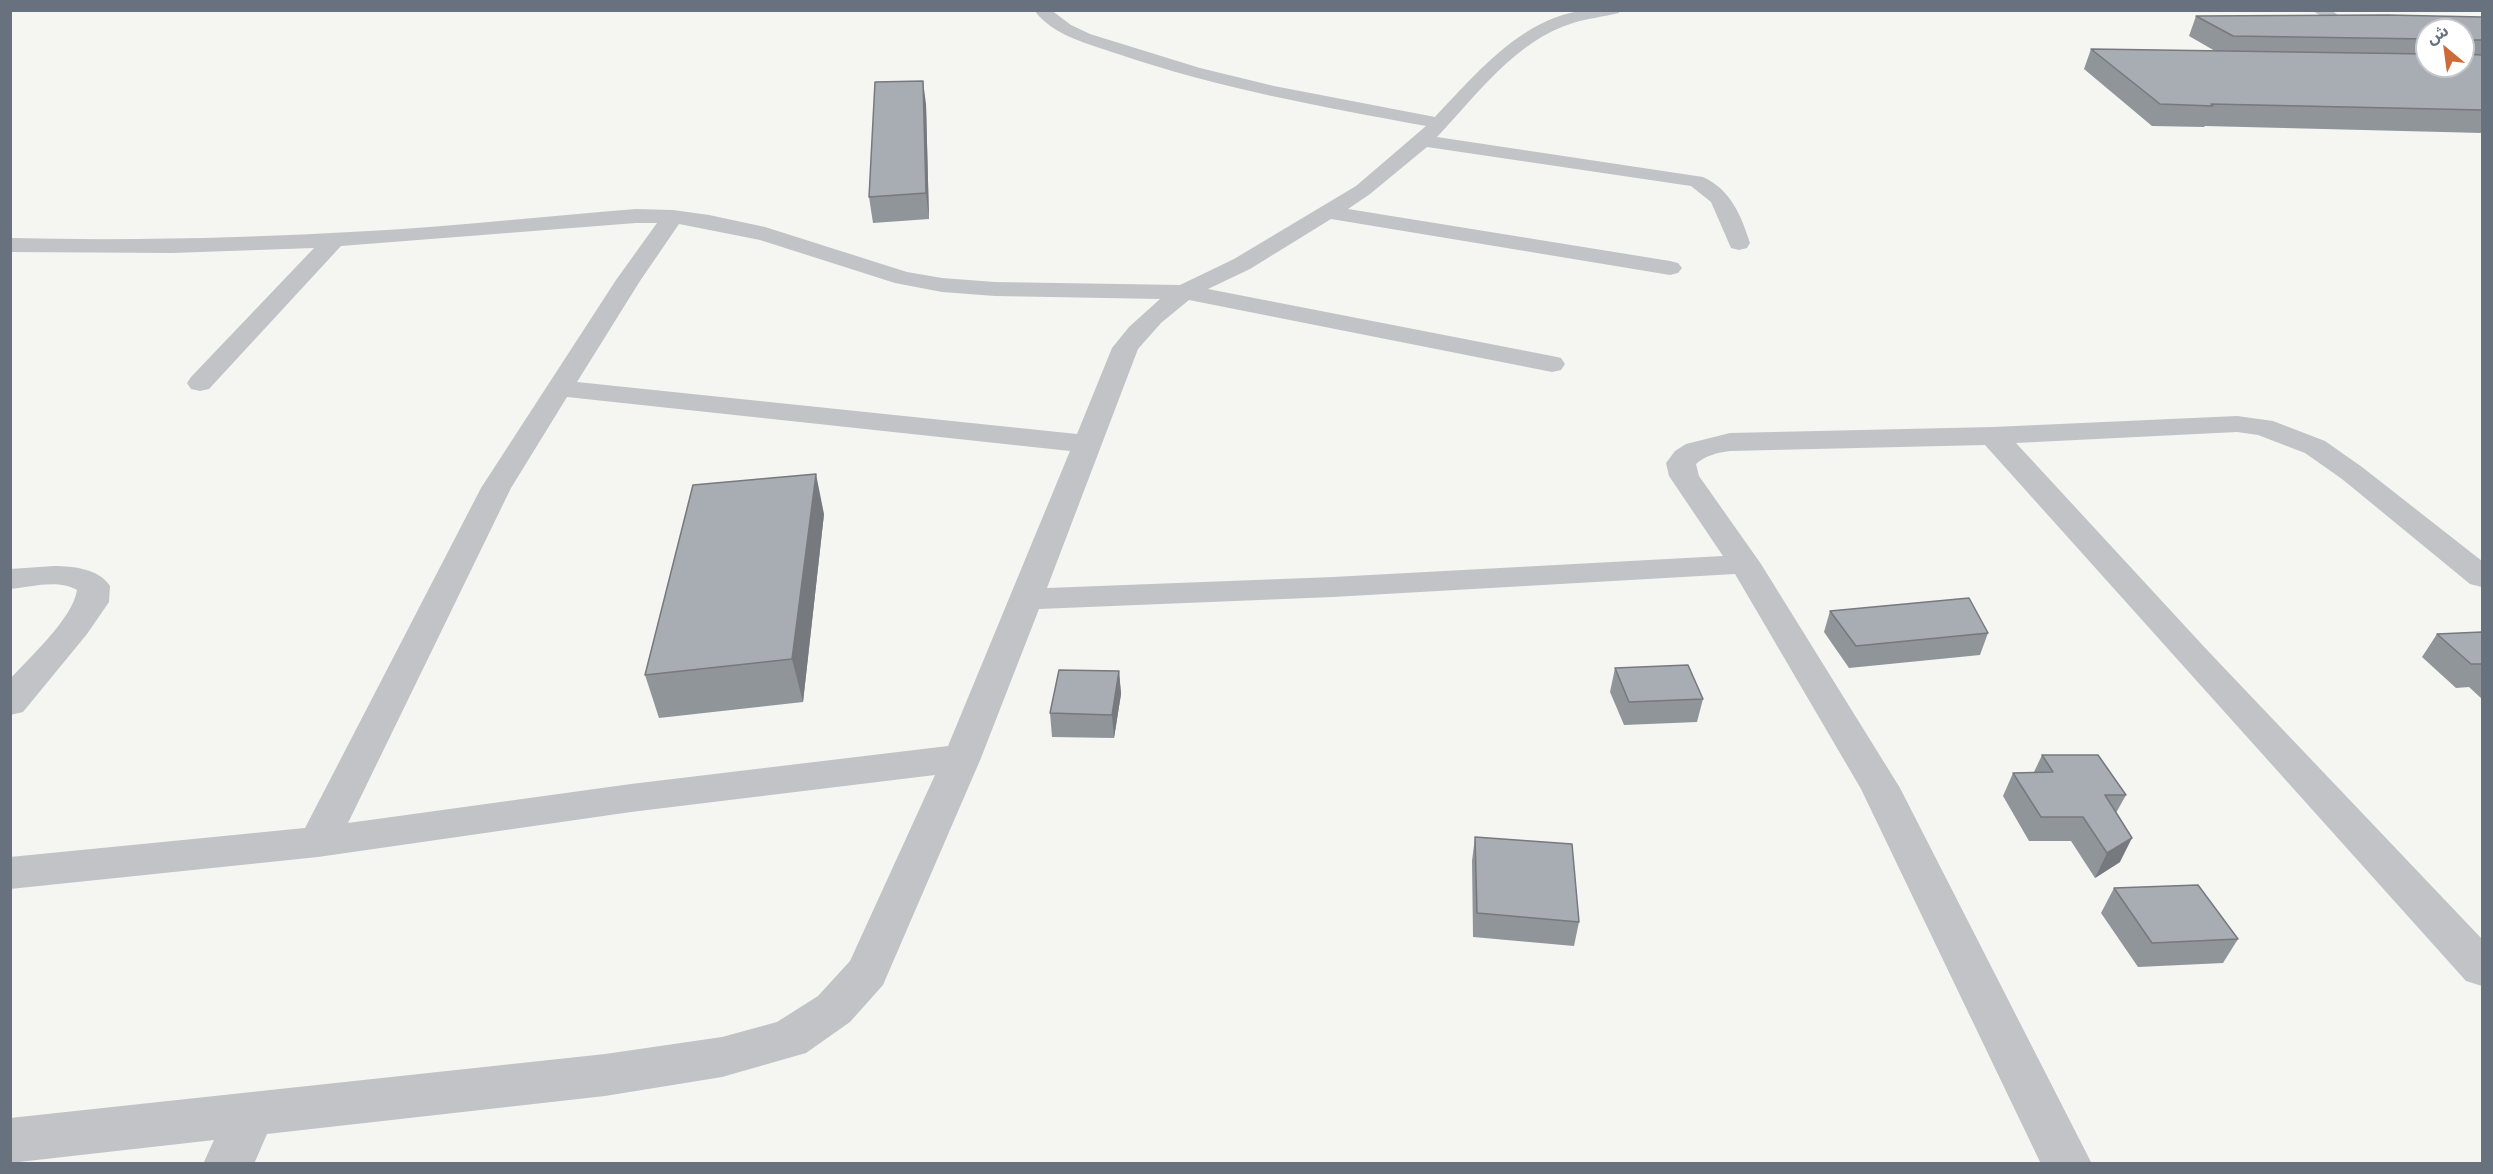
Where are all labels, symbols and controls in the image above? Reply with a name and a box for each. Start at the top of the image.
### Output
north arrow [2415,18,2475,78]
text: ش [2423,20,2452,48]

